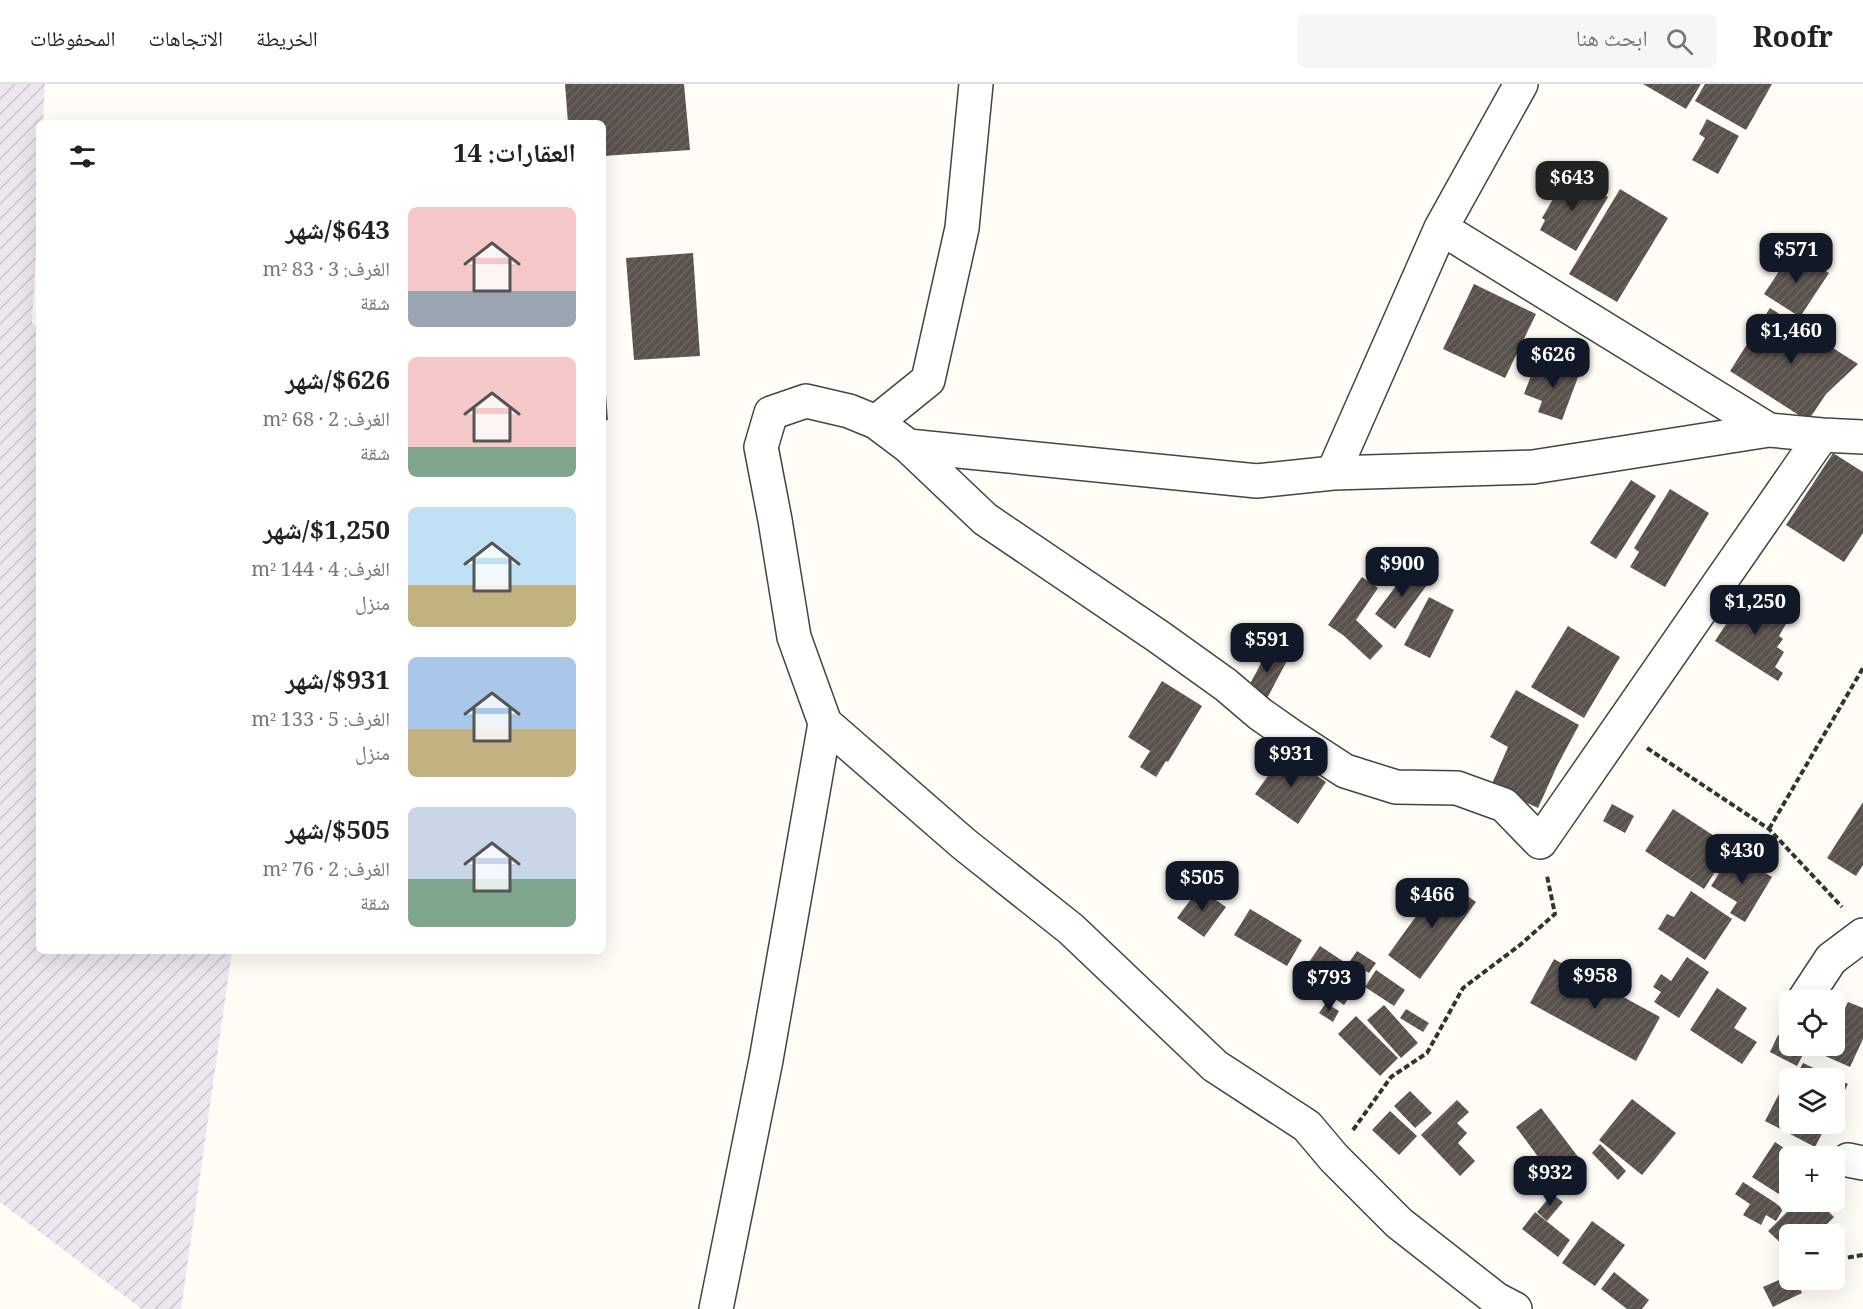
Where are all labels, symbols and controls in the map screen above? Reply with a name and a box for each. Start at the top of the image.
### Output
search box [1297,14,1717,68]
text: Roofr [1753,17,1833,65]
text: ابحث هنا [1576,22,1648,60]
text: المحفوظات [30,24,115,59]
text: الاتجاهات [148,24,223,59]
text: الخريطة [256,24,318,59]
icon: search [1663,25,1696,58]
text: العقارات: 14 [453,134,576,178]
icon: filters [66,140,99,173]
pin: $643 [1536,161,1608,212]
text: $643 [1550,163,1594,197]
text: $643/شهر [285,211,390,255]
icon: home [456,231,528,303]
pin: $571 [1760,233,1832,284]
text: $571 [1774,235,1818,269]
text: الغرف: 3 · 83 m² [262,255,390,289]
text: شقة [360,289,390,323]
pin: $1,460 [1742,314,1840,365]
text: $1,460 [1760,316,1822,350]
pin: $626 [1517,338,1589,389]
text: $626 [1531,340,1575,374]
text: $626/شهر [285,361,390,405]
icon: home [456,381,528,453]
text: الغرف: 2 · 68 m² [262,405,390,439]
text: شقة [360,439,390,473]
text: $1,250/شهر [263,511,390,555]
icon: home [456,531,528,603]
pin: $900 [1366,547,1438,598]
text: $900 [1380,549,1424,583]
text: الغرف: 4 · 144 m² [251,555,390,589]
pin: $1,250 [1706,585,1804,636]
text: $1,250 [1724,587,1786,621]
text: منزل [355,589,390,623]
pin: $591 [1231,623,1303,674]
text: $591 [1245,625,1289,659]
text: $931/شهر [285,661,390,705]
icon: home [456,681,528,753]
text: الغرف: 5 · 133 m² [251,705,390,739]
pin: $931 [1255,737,1327,788]
text: منزل [355,739,390,773]
text: $931 [1269,739,1313,773]
text: $505/شهر [285,811,390,855]
icon: home [456,831,528,903]
pin: $430 [1706,834,1778,885]
text: $430 [1720,836,1764,870]
text: الغرف: 2 · 76 m² [262,855,390,889]
pin: $505 [1166,861,1238,912]
text: $505 [1180,863,1224,897]
pin: $466 [1396,878,1468,929]
text: $466 [1410,880,1454,914]
text: شقة [360,889,390,923]
pin: $958 [1559,959,1631,1010]
pin: $793 [1293,961,1365,1012]
text: $958 [1573,961,1617,995]
text: $793 [1307,963,1351,997]
map controls [1779,990,1845,1290]
button: locate [1779,990,1845,1056]
button: layers [1779,1068,1845,1134]
button: + [1779,1146,1845,1212]
pin: $932 [1514,1156,1586,1207]
text: $932 [1528,1158,1572,1192]
button: − [1779,1224,1845,1290]

